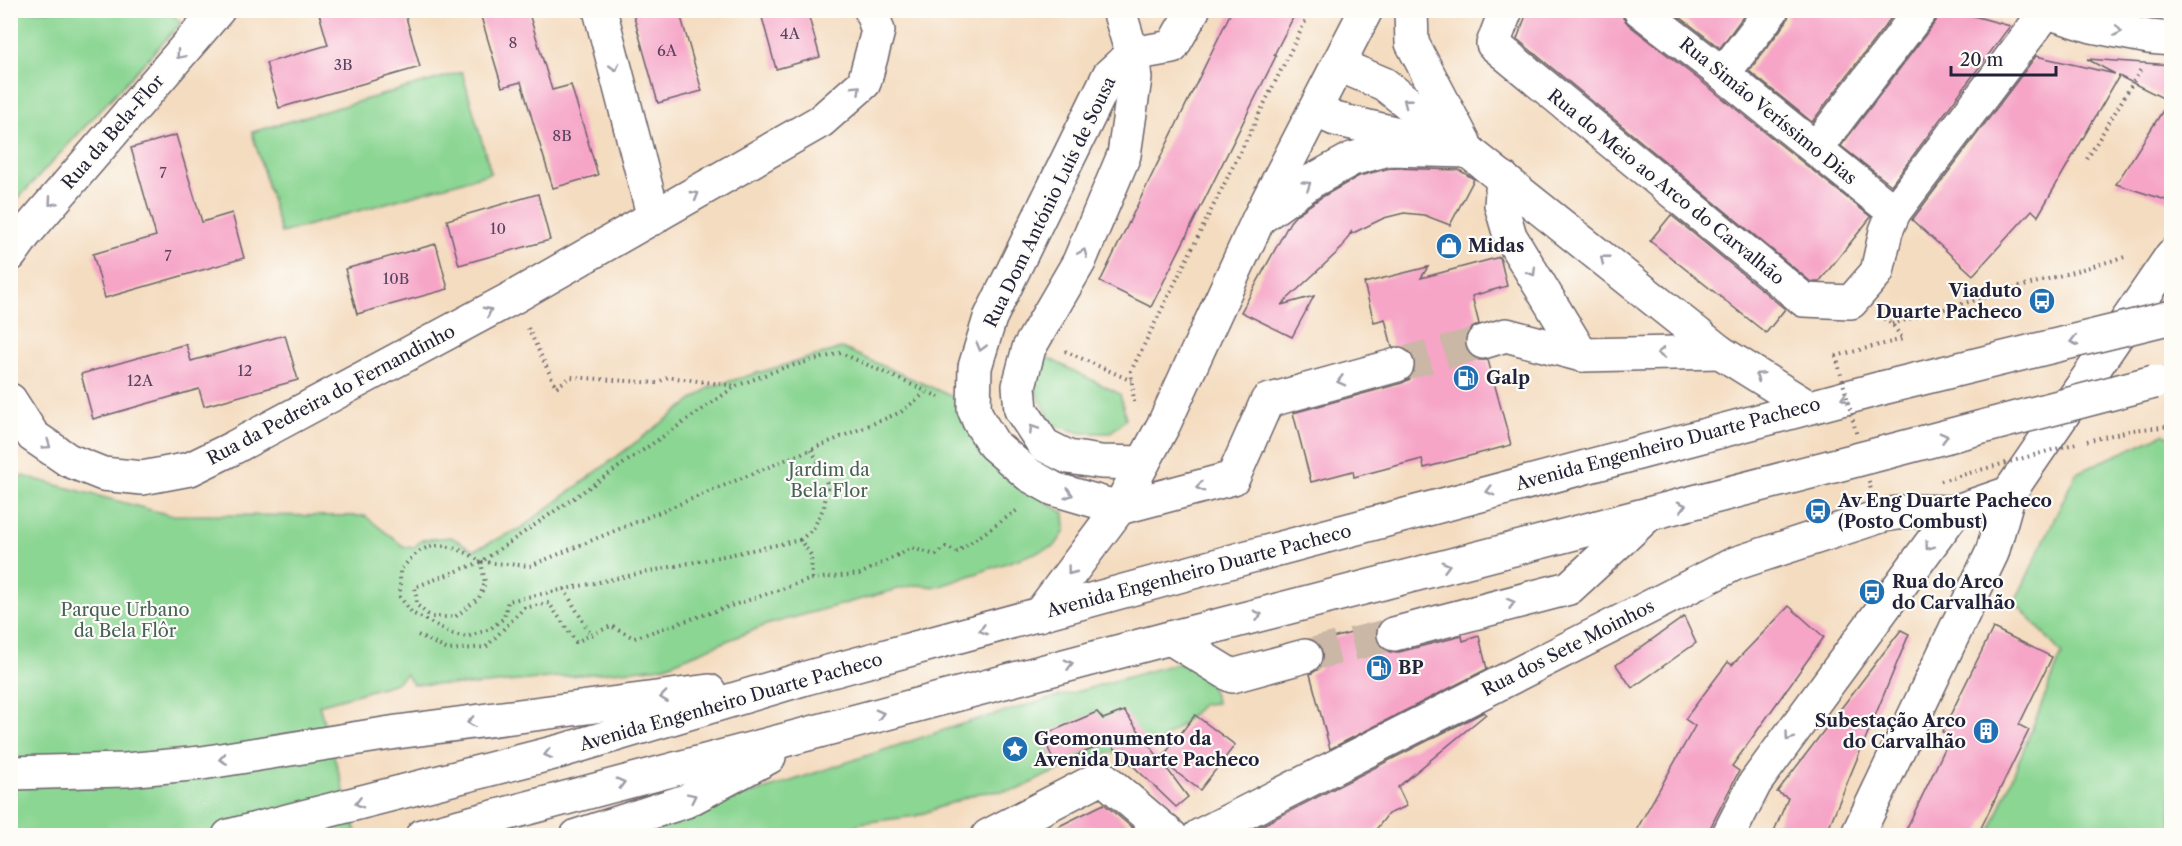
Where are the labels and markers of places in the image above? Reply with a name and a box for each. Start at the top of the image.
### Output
shop icon: Midas [1434,231,1464,261]
place label: Midas [1468,235,1524,257]
place label: Viaduto Duarte Pacheco [1876,280,2022,323]
bus stop icon: Viaduto Duarte Pacheco [2027,286,2057,316]
fuel station icon: Galp [1451,363,1481,393]
place label: Galp [1486,367,1530,389]
place label: Av Eng Duarte Pacheco (Posto Combust) [1837,490,2052,533]
bus stop icon: Av Eng Duarte Pacheco (Posto Combust) [1803,496,1833,526]
place label: Rua do Arco do Carvalhão [1892,571,2015,614]
bus stop icon: Rua do Arco do Carvalhão [1857,577,1887,607]
fuel station icon: BP [1364,653,1394,683]
place label: BP [1398,657,1424,679]
place label: Subestação Arco do Carvalhão [1815,710,1966,753]
building icon: Subestação Arco do Carvalhão [1971,716,2001,746]
place label: Geomonumento da Avenida Duarte Pacheco [1033,728,1260,771]
place icon: Geomonumento da Avenida Duarte Pacheco [1000,734,1030,764]

